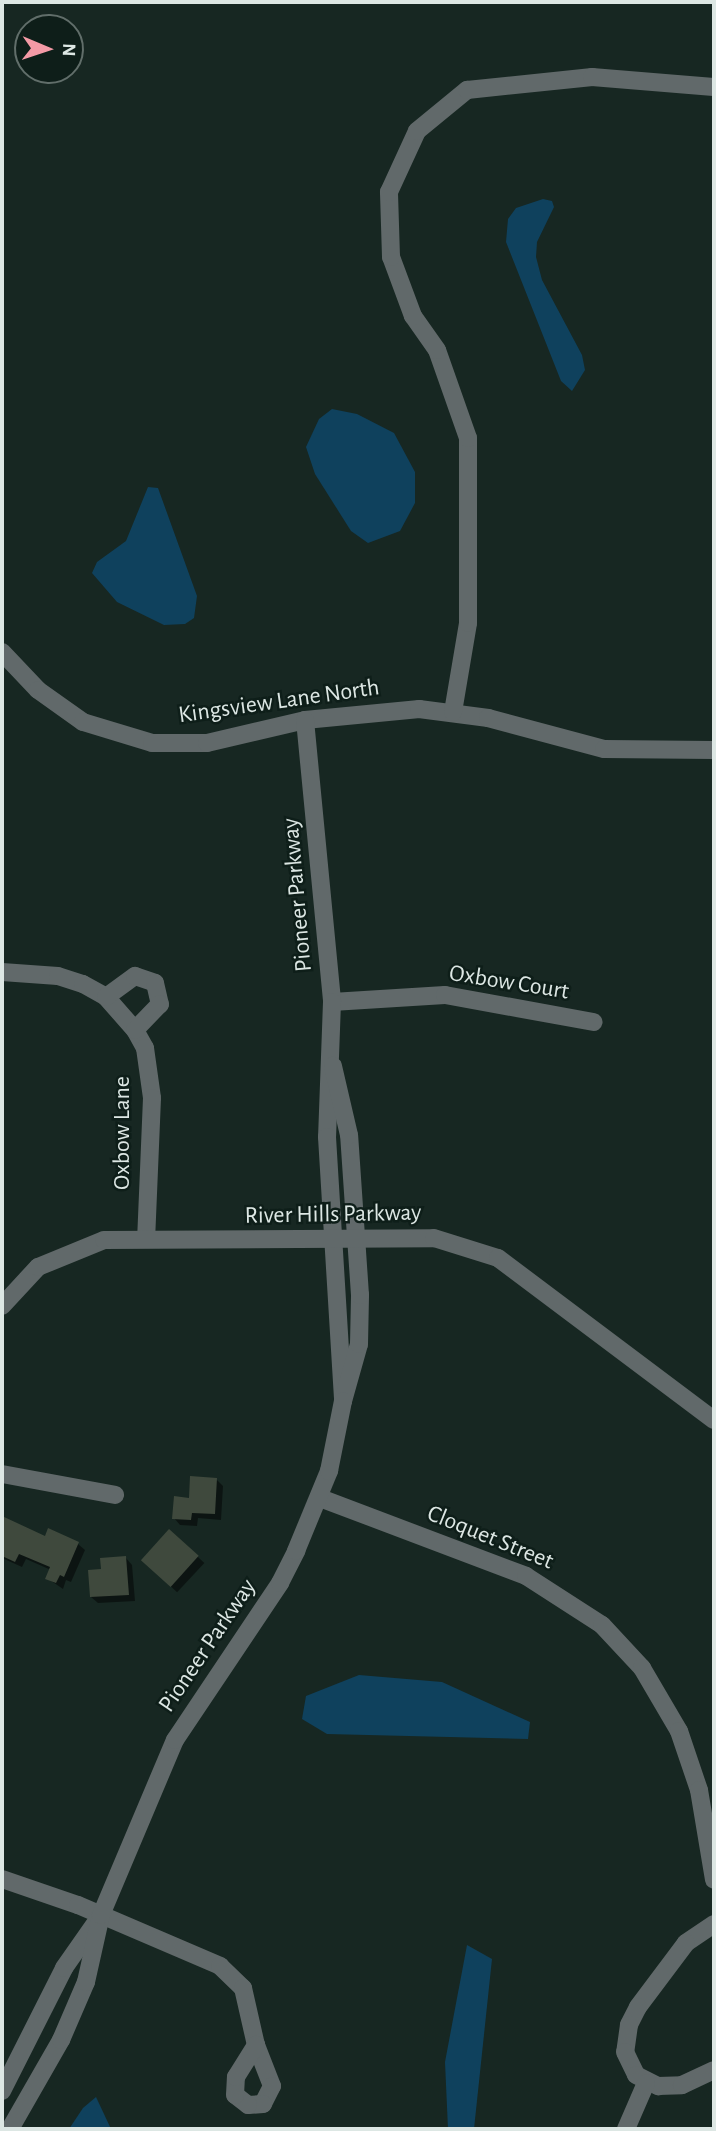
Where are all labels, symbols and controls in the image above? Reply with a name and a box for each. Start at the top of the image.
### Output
north arrow [14,14,84,84]
text: N [59,43,78,57]
street label: Kingsview Lane North [177,674,381,730]
street label: Pioneer Parkway [277,817,319,973]
street label: Oxbow Court [447,959,571,1007]
street label: Oxbow Lane [109,1076,137,1190]
street label: River Hills Parkway [244,1199,422,1231]
street label: Cloquet Street [423,1500,557,1576]
street label: Pioneer Parkway [153,1574,263,1718]

